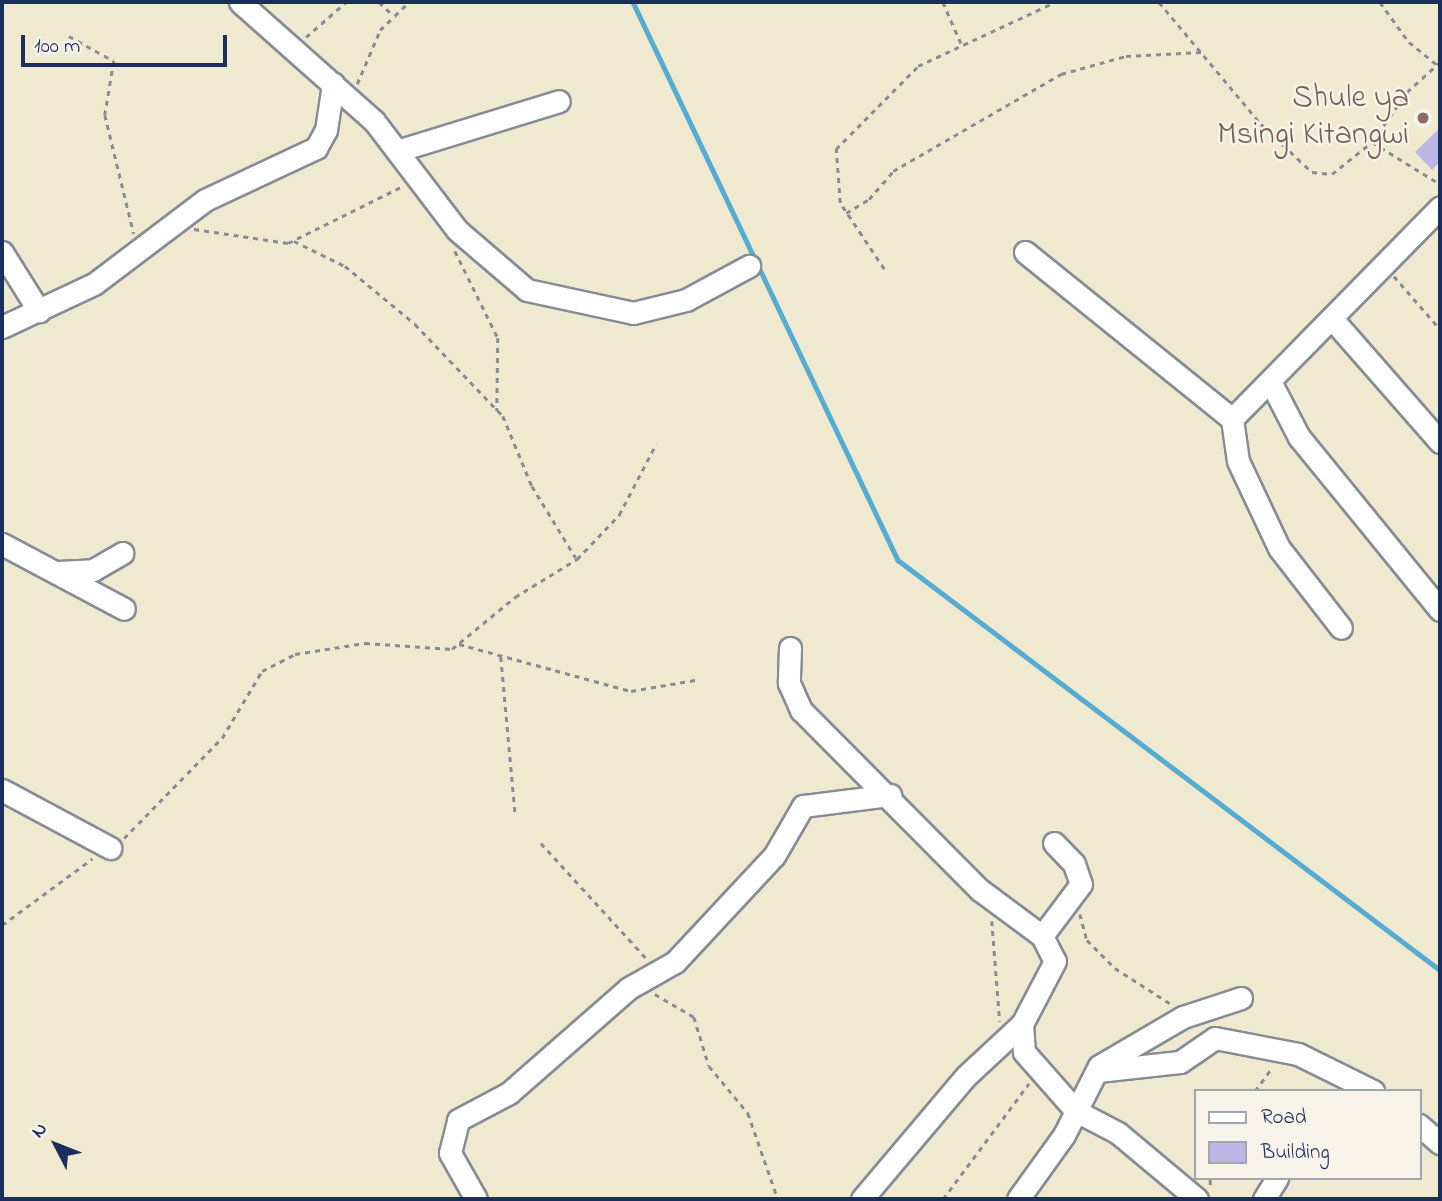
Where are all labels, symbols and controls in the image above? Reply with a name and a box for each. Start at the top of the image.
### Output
scale bar [24,21,231,65]
text: 100 m [34,32,80,62]
place label: Shule ya Msingi Kitangwi [1217,81,1409,156]
marker: Shule ya Msingi Kitangwi [1415,110,1431,126]
legend [1194,1089,1421,1180]
text: Road [1261,1103,1307,1133]
north arrow [21,1110,91,1180]
text: N [26,1117,54,1144]
text: Building [1261,1138,1330,1168]

